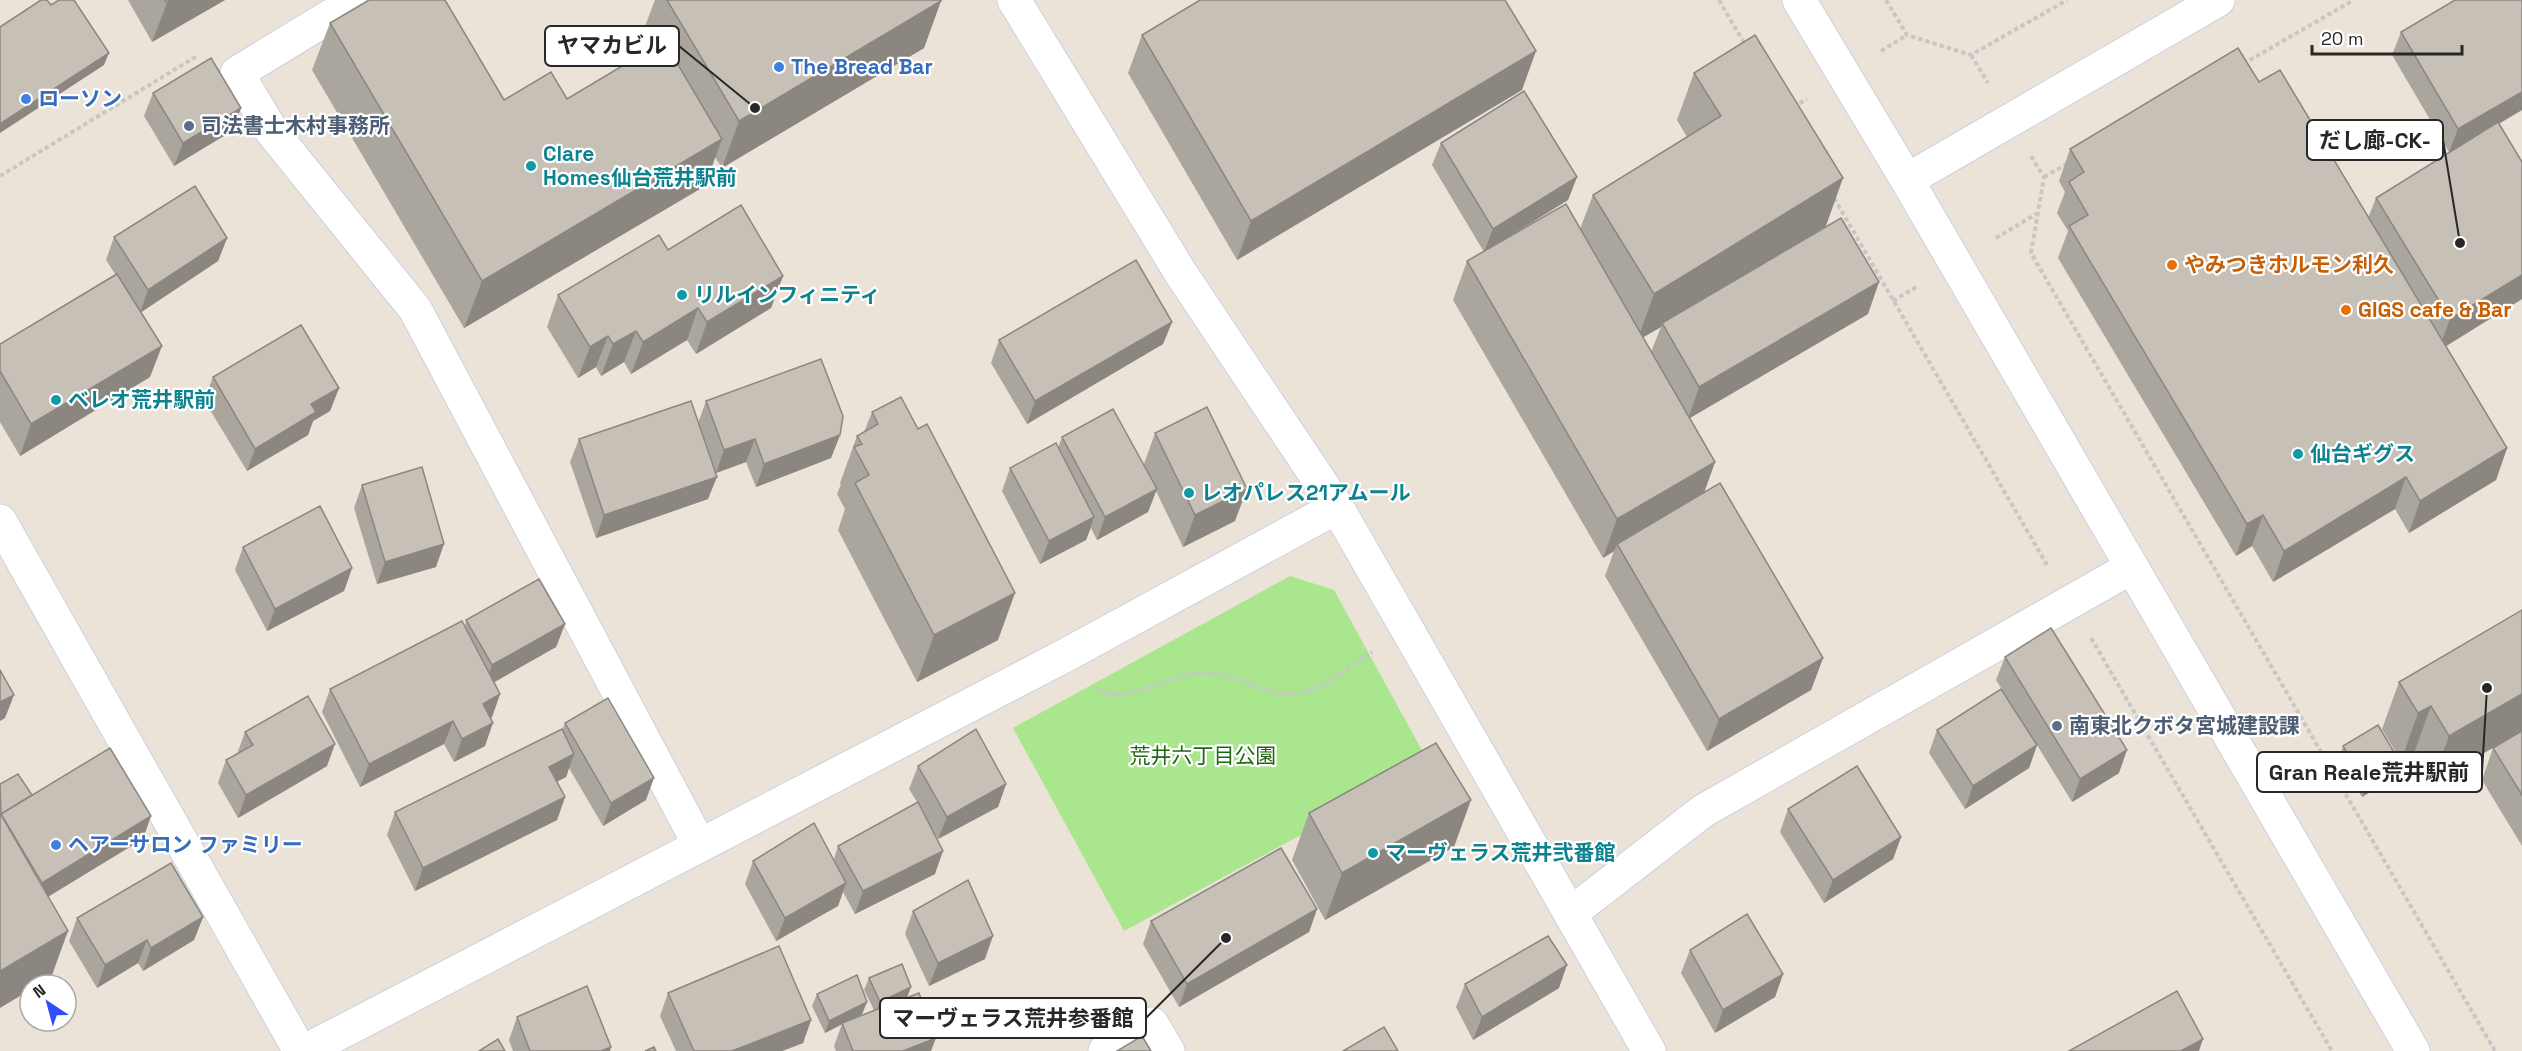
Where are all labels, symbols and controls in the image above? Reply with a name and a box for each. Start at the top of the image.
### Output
scale bar [2312,18,2462,56]
callout: ヤマカビル [545,26,679,66]
text: 20 m [2321,27,2364,50]
text: ヤマカビル [557,31,667,59]
place label: The Bread Bar [791,53,933,80]
marker: The Bread Bar [772,60,786,74]
place label: ローソン [38,85,122,112]
marker: ローソン [19,92,33,106]
place label: 司法書士木村事務所 [201,112,390,139]
marker: 司法書士木村事務所 [182,119,196,133]
callout: だし廊-CK- [2307,120,2443,160]
text: だし廊-CK- [2319,126,2431,154]
place label: Clare Homes仙台荒井駅前 [543,140,737,191]
marker: Clare Homes仙台荒井駅前 [524,159,538,173]
place label: やみつきホルモン利久 [2184,251,2394,278]
marker: やみつきホルモン利久 [2165,258,2179,272]
place label: リルインフィニティ [694,281,881,308]
marker: リルインフィニティ [675,288,689,302]
place label: GIGS cafe & Bar [2358,296,2512,323]
marker: GIGS cafe & Bar [2339,303,2353,317]
place label: ベレオ荒井駅前 [68,386,215,413]
marker: ベレオ荒井駅前 [49,393,63,407]
place label: 仙台ギグス [2310,440,2415,467]
marker: 仙台ギグス [2291,447,2305,461]
place label: レオパレス21アムール [1201,479,1411,506]
marker: レオパレス21アムール [1182,486,1196,500]
place label: 南東北クボタ宮城建設課 [2069,712,2300,739]
marker: 南東北クボタ宮城建設課 [2050,719,2064,733]
park label: 荒井六丁目公園 [1130,742,1277,769]
callout: Gran Reale荒井駅前 [2257,752,2482,792]
text: Gran Reale荒井駅前 [2269,758,2469,786]
place label: ヘアーサロン ファミリー [68,831,303,858]
marker: ヘアーサロン ファミリー [49,838,63,852]
place label: マーヴェラス荒井弐番館 [1385,839,1616,866]
marker: マーヴェラス荒井弐番館 [1366,846,1380,860]
north arrow [18,973,78,1033]
text: N [29,980,50,1003]
callout: マーヴェラス荒井参番館 [880,998,1146,1038]
text: マーヴェラス荒井参番館 [892,1004,1134,1032]

